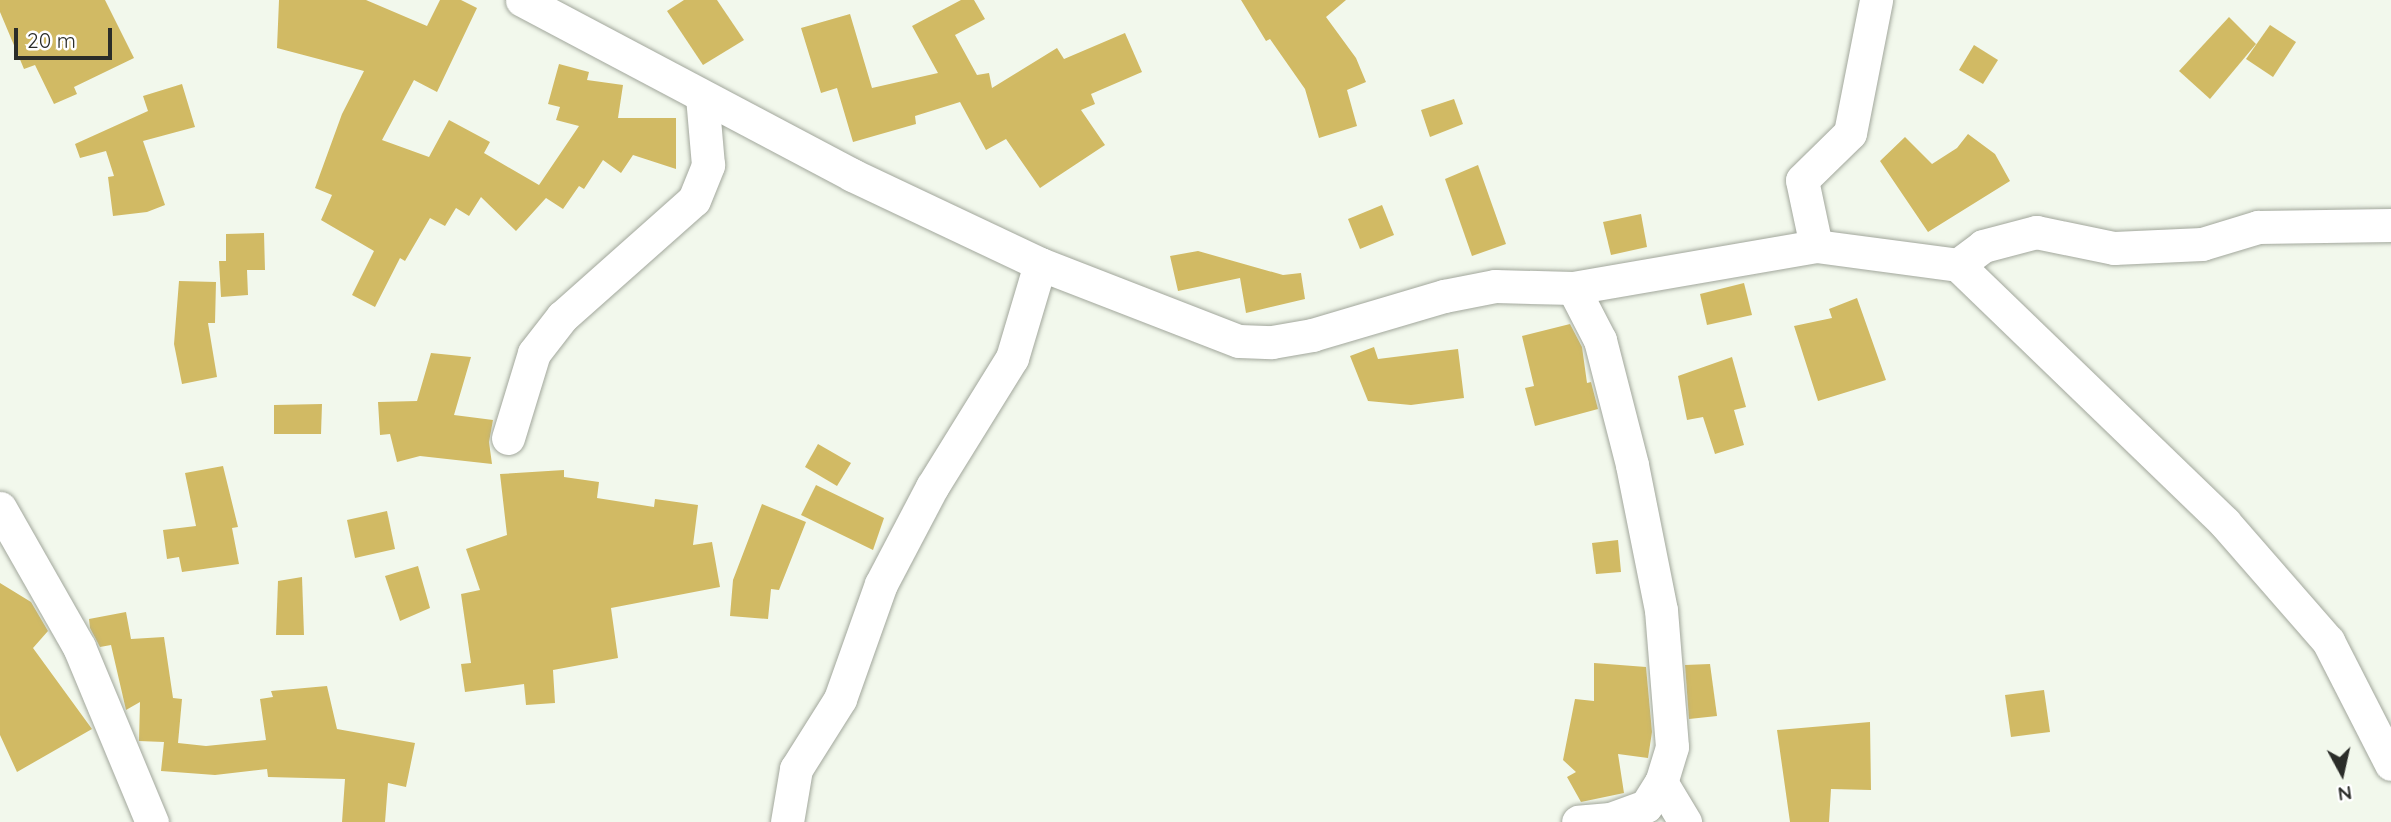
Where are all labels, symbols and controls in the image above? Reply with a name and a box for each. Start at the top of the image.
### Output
scale bar [18,14,116,58]
text: 20 m [27,27,76,53]
north arrow [2307,738,2377,808]
text: N [2336,781,2354,807]

